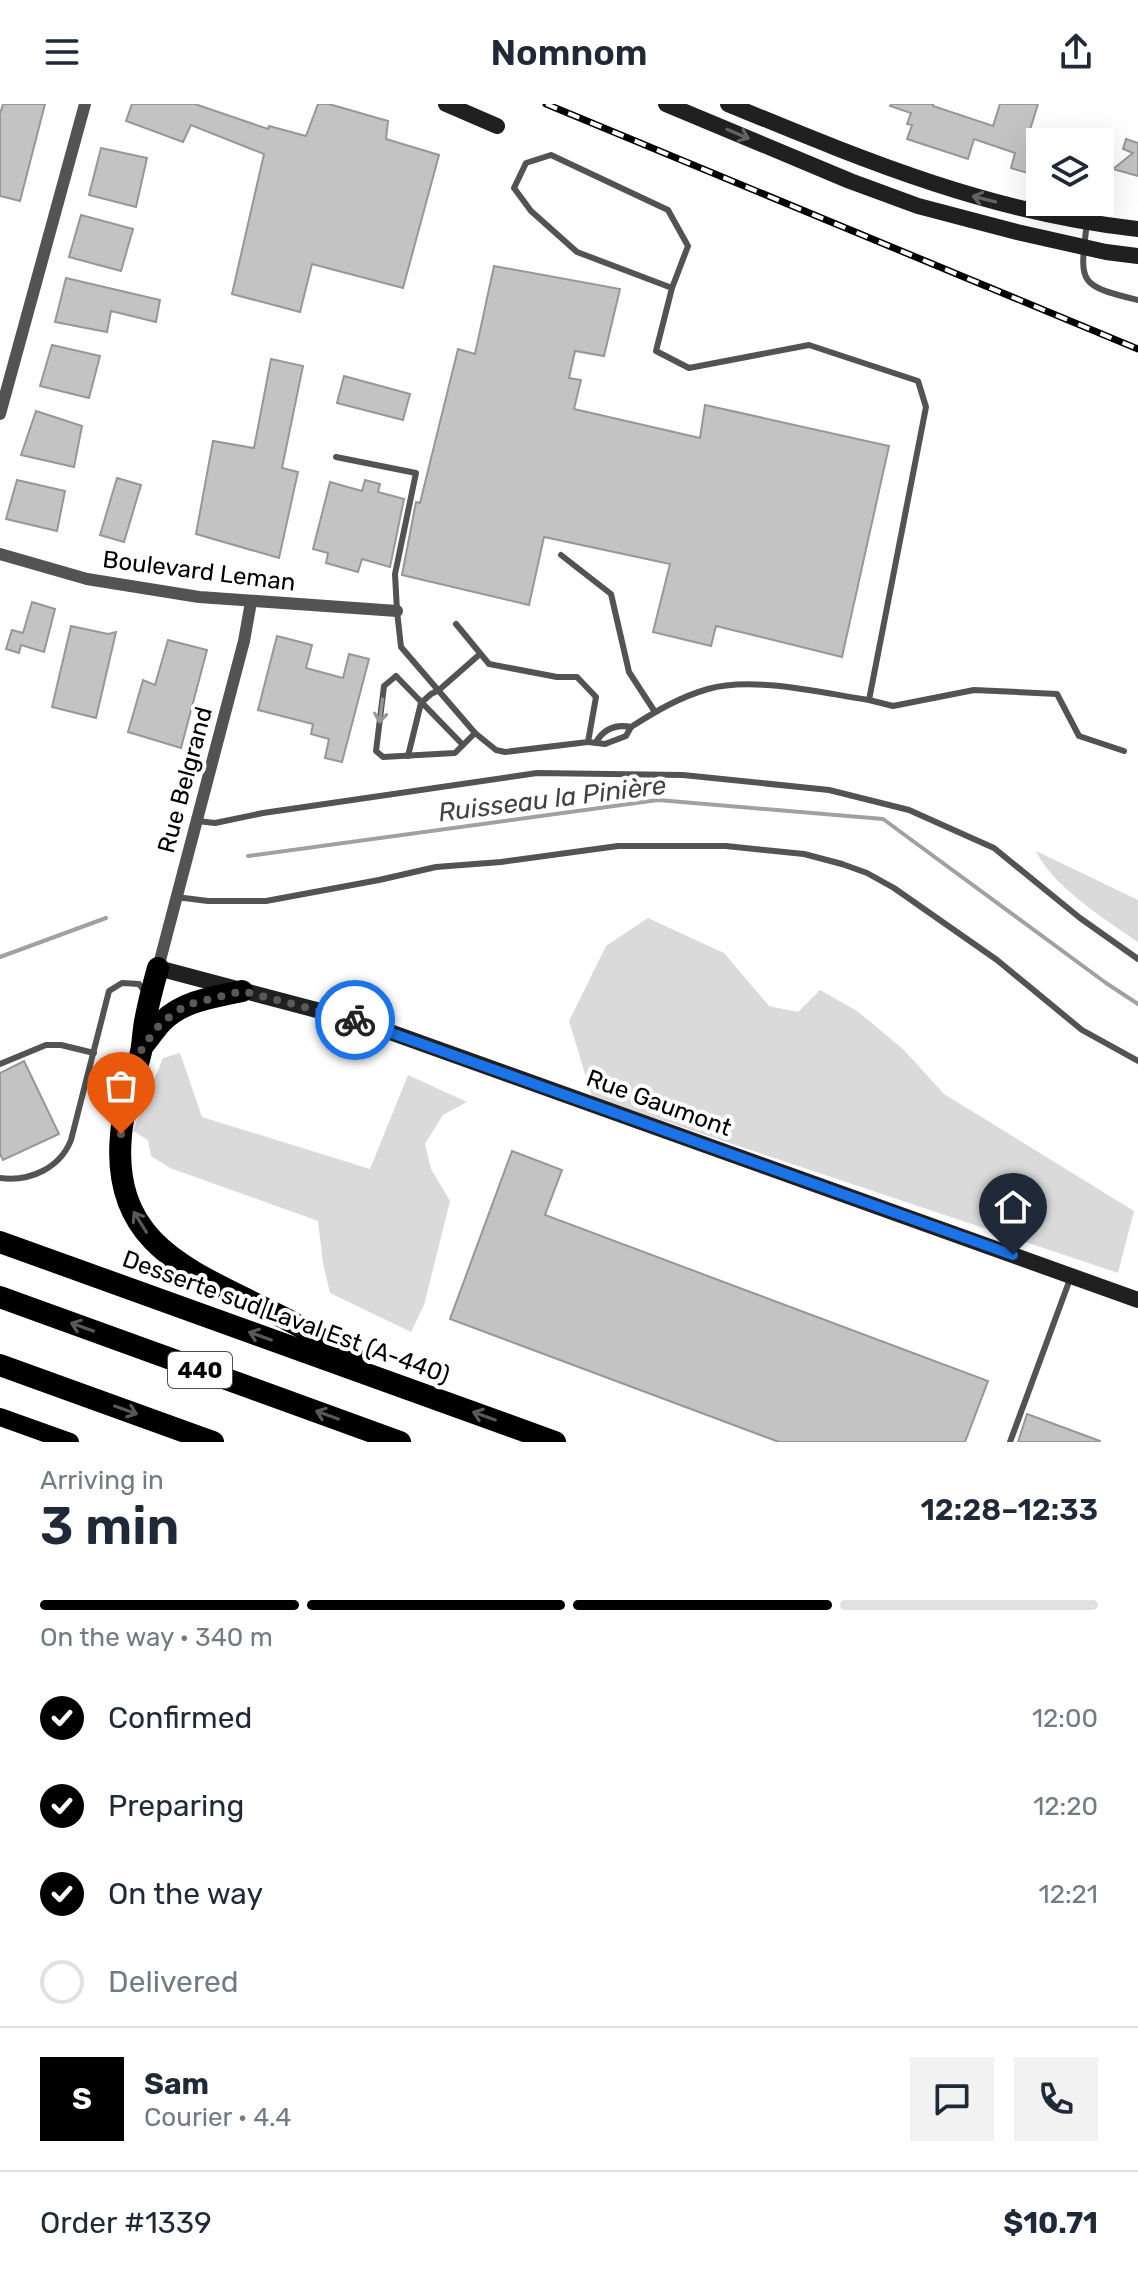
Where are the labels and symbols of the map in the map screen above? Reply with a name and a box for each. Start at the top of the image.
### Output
one-way arrow [725,128,750,142]
one-way arrow [971,191,997,206]
street label: Boulevard Leman [101,545,297,597]
one-way arrow [373,698,388,723]
street label: Rue Belgrand [152,704,218,856]
water label: Ruisseau la Pinière [436,770,668,828]
courier [315,980,395,1060]
pin [87,1052,155,1134]
street label: Rue Gaumont [583,1064,735,1142]
pin [979,1173,1047,1255]
one-way arrow [132,1211,148,1234]
street label: Desserte sud Laval Est (A-440) [118,1244,454,1390]
one-way arrow [70,1319,95,1333]
one-way arrow [248,1327,273,1342]
road number: 440 [168,1352,232,1388]
one-way arrow [113,1404,138,1419]
one-way arrow [315,1407,340,1422]
one-way arrow [472,1408,497,1423]

